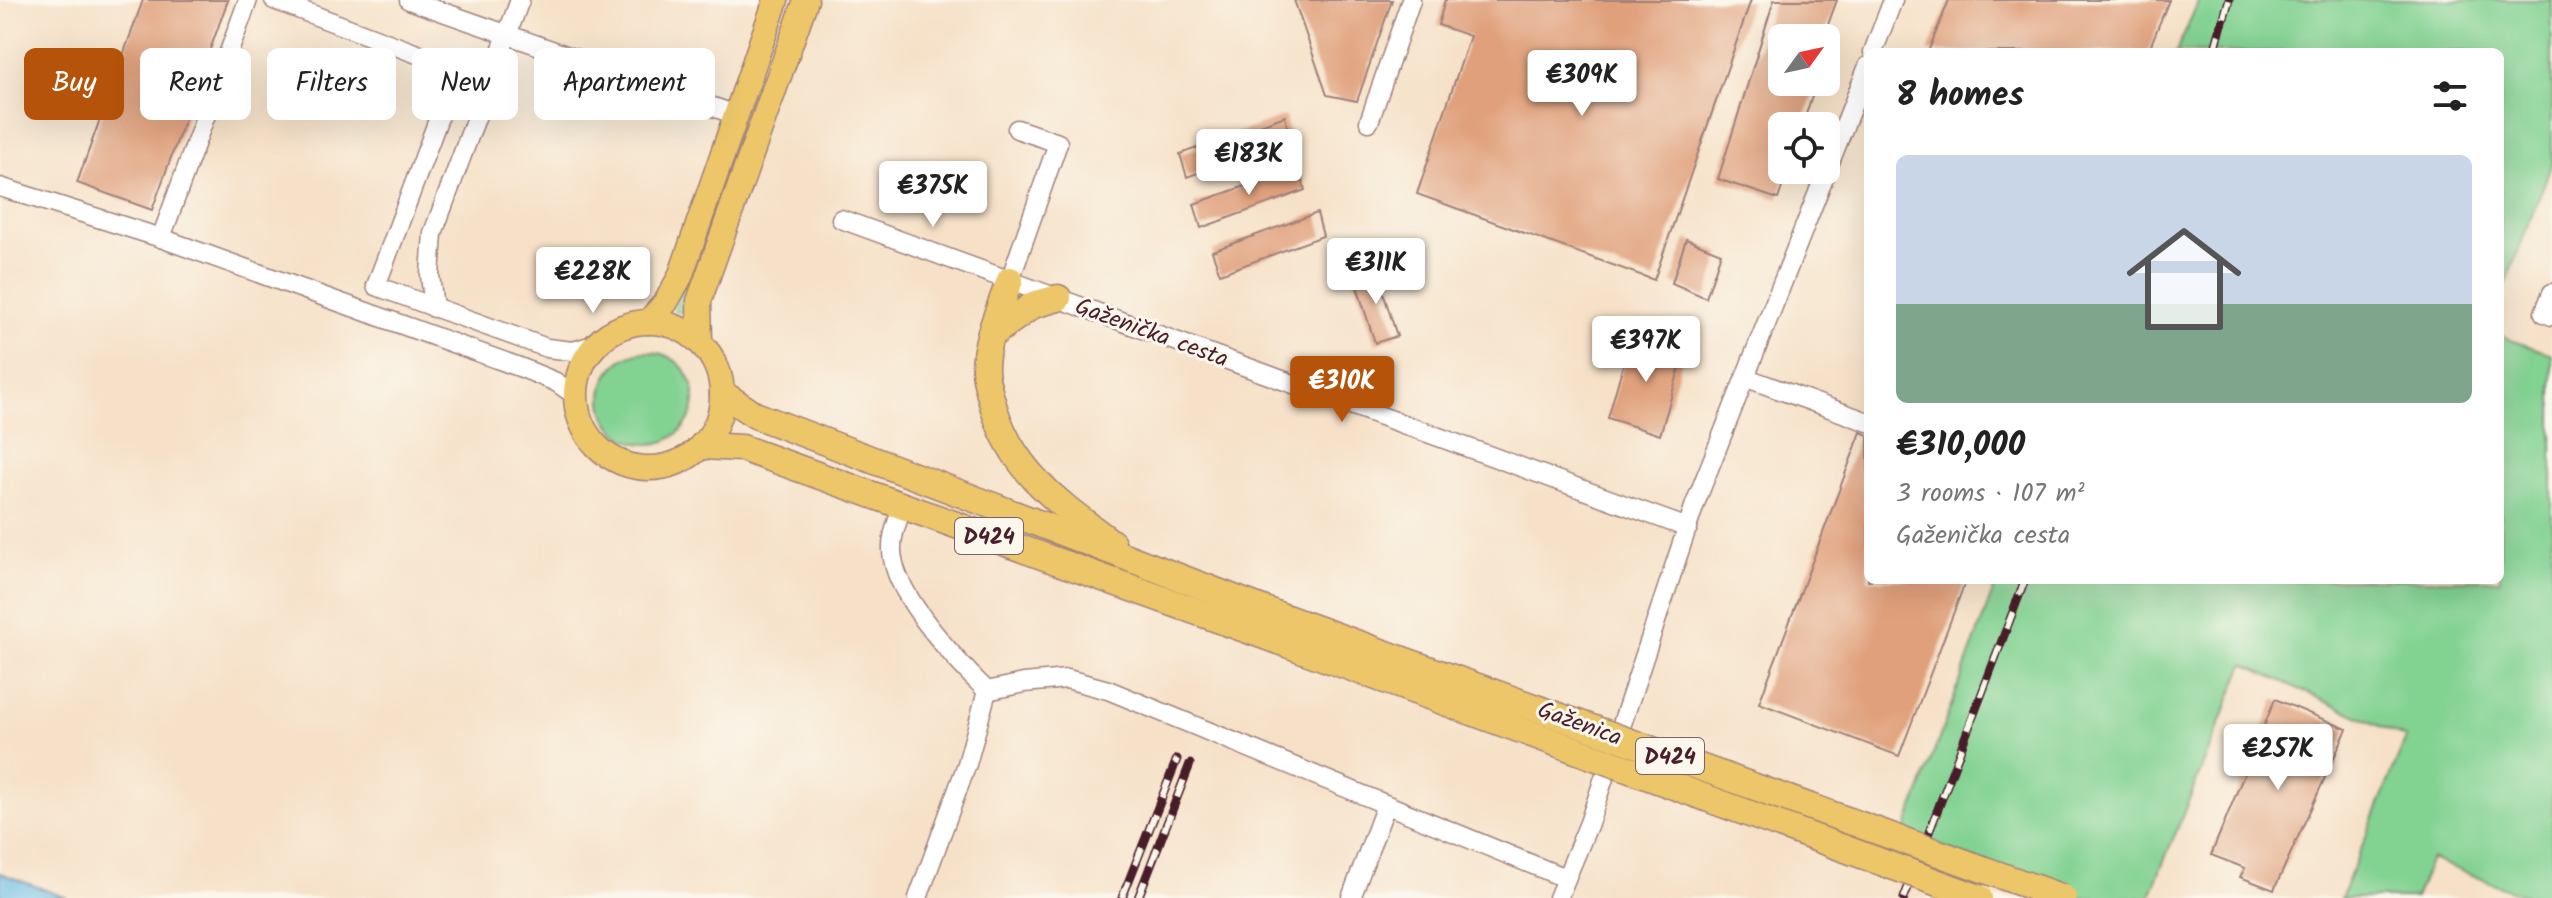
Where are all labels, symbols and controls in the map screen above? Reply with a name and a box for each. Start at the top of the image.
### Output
north arrow [1768,24,1840,96]
map controls [1768,24,1840,184]
chip: Buy [24,48,124,120]
chip: Rent [140,48,251,120]
chip: Filters [267,48,396,120]
chip: New [412,48,518,120]
chip: Apartment [534,48,715,120]
pin: €309K [1526,50,1638,118]
text: €309K [1546,55,1618,97]
text: 8 homes [1896,69,2024,123]
icon: filters [2428,74,2472,118]
button: locate [1768,112,1840,184]
pin: €183K [1193,129,1305,197]
text: €183K [1214,134,1284,176]
pin: €375K [877,161,989,229]
text: €375K [897,166,969,208]
icon: home [2112,207,2256,351]
pin: €311K [1320,238,1432,306]
text: €311K [1345,243,1407,285]
pin: €228K [537,247,649,315]
text: €228K [554,252,632,294]
street label: Gaženička cesta [1069,288,1234,379]
pin: €397K [1590,316,1702,384]
text: €397K [1610,321,1682,363]
pin: €310K [1286,356,1398,424]
text: €310K [1308,361,1376,403]
text: €310,000 [1896,419,2025,473]
text: 3 rooms · 107 m² [1896,473,2085,515]
text: Gaženička cesta [1896,515,2070,557]
road number: D424 [955,518,1023,554]
street label: Gaženica [1532,691,1627,758]
pin: €257K [2222,724,2334,792]
text: €257K [2242,729,2314,771]
road number: D424 [1636,738,1704,774]

